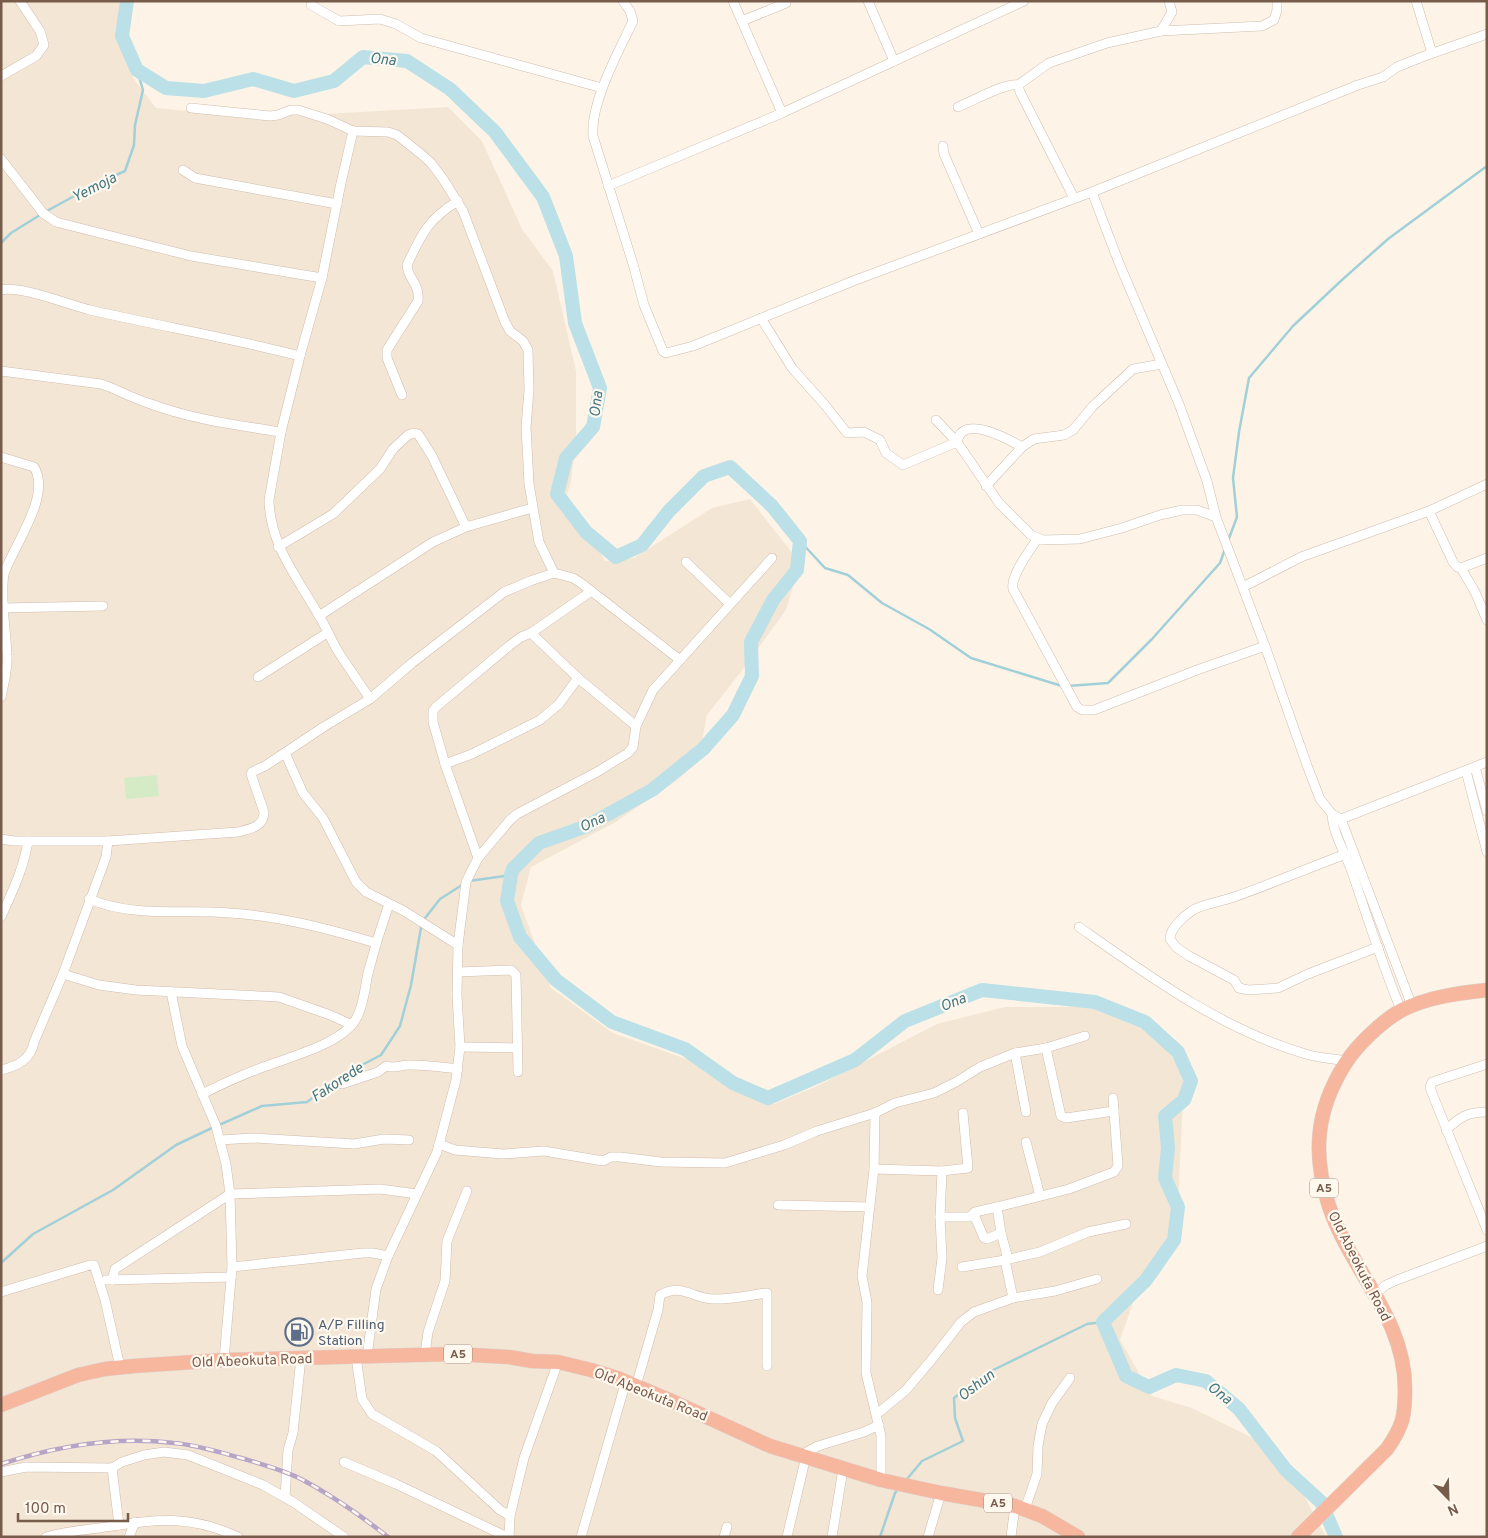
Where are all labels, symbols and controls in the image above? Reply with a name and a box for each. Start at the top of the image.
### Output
water label: Ona [369,50,397,71]
water label: Yemoja [69,169,120,208]
water label: Ona [586,390,609,418]
water label: Ona [577,809,609,838]
water label: Ona [938,990,970,1017]
water label: Fakorede [308,1059,368,1107]
road number: A5 [1310,1178,1338,1198]
street label: Old Abeokuta Road [1324,1209,1394,1324]
fuel station icon: A/P Filling Station [284,1317,314,1347]
place label: A/P Filling Station [318,1317,385,1350]
road number: A5 [444,1345,472,1364]
street label: Old Abeokuta Road [191,1351,313,1372]
street label: Old Abeokuta Road [591,1365,710,1426]
water label: Oshun [955,1366,999,1406]
water label: Ona [1203,1379,1235,1410]
north arrow [1423,1473,1473,1523]
scale bar [18,1490,128,1522]
road number: A5 [984,1494,1012,1512]
text: N [1445,1499,1460,1518]
text: 100 m [25,1500,66,1519]

